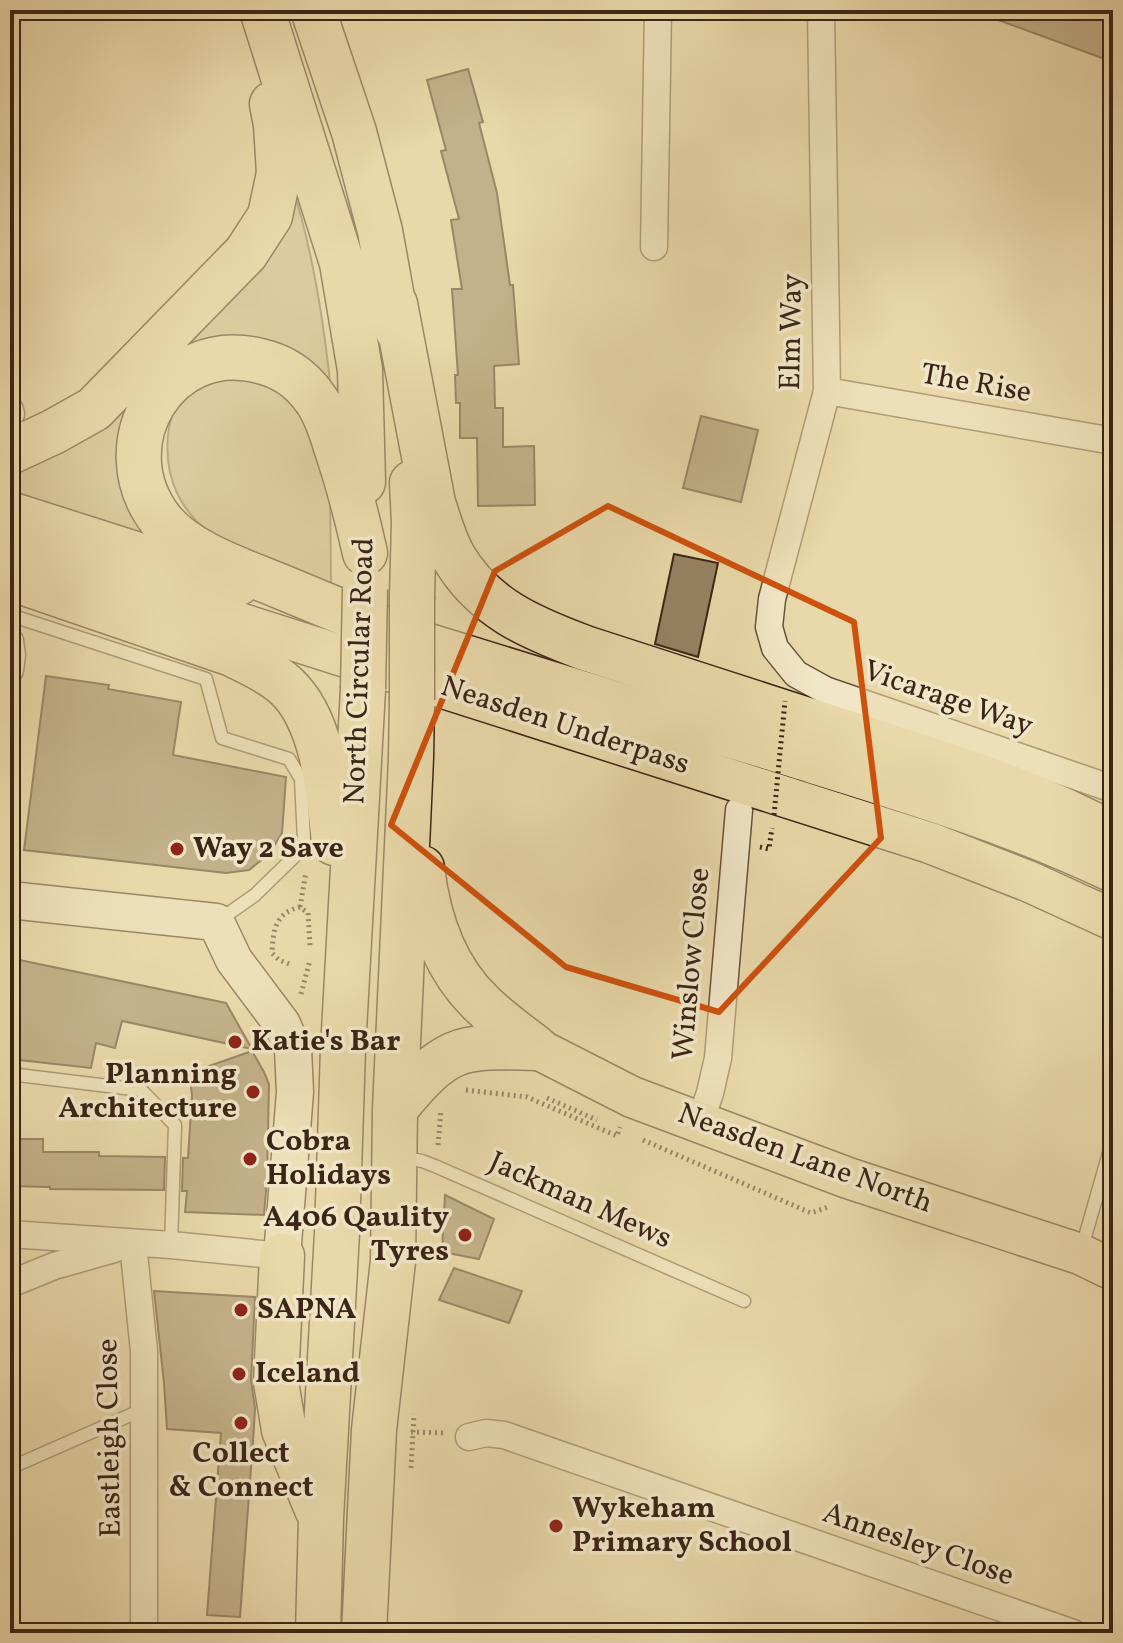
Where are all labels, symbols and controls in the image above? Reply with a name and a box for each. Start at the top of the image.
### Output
street label: Elm Way [770,273,814,391]
street label: The Rise [917,354,1035,414]
street label: North Circular Road [334,537,386,805]
street label: Vicarage Way [858,650,1038,748]
street label: Neasden Underpass [435,666,695,786]
place label: Way 2 Save [193,828,344,870]
marker: Way 2 Save [168,840,186,858]
street label: Winslow Close [663,866,721,1062]
place label: Katie's Bar [251,1021,400,1063]
marker: Katie's Bar [226,1033,244,1051]
place label: Planning Architecture [58,1054,237,1130]
marker: Planning Architecture [244,1083,262,1101]
street label: Neasden Lane North [672,1093,938,1225]
place label: Cobra Holidays [266,1121,391,1197]
street label: Jackman Mews [482,1142,678,1260]
marker: Cobra Holidays [241,1150,259,1168]
place label: A406 Qaulity Tyres [263,1197,449,1273]
marker: A406 Qaulity Tyres [456,1226,474,1244]
place label: SAPNA [257,1289,356,1331]
marker: SAPNA [232,1301,250,1319]
street label: Eastleigh Close [87,1338,133,1538]
place label: Iceland [255,1353,360,1395]
marker: Iceland [230,1365,248,1383]
marker: Collect & Connect [232,1414,250,1432]
place label: Collect & Connect [168,1433,314,1509]
place label: Wykeham Primary School [572,1488,792,1564]
street label: Annesley Close [817,1493,1019,1597]
marker: Wykeham Primary School [547,1517,565,1535]

